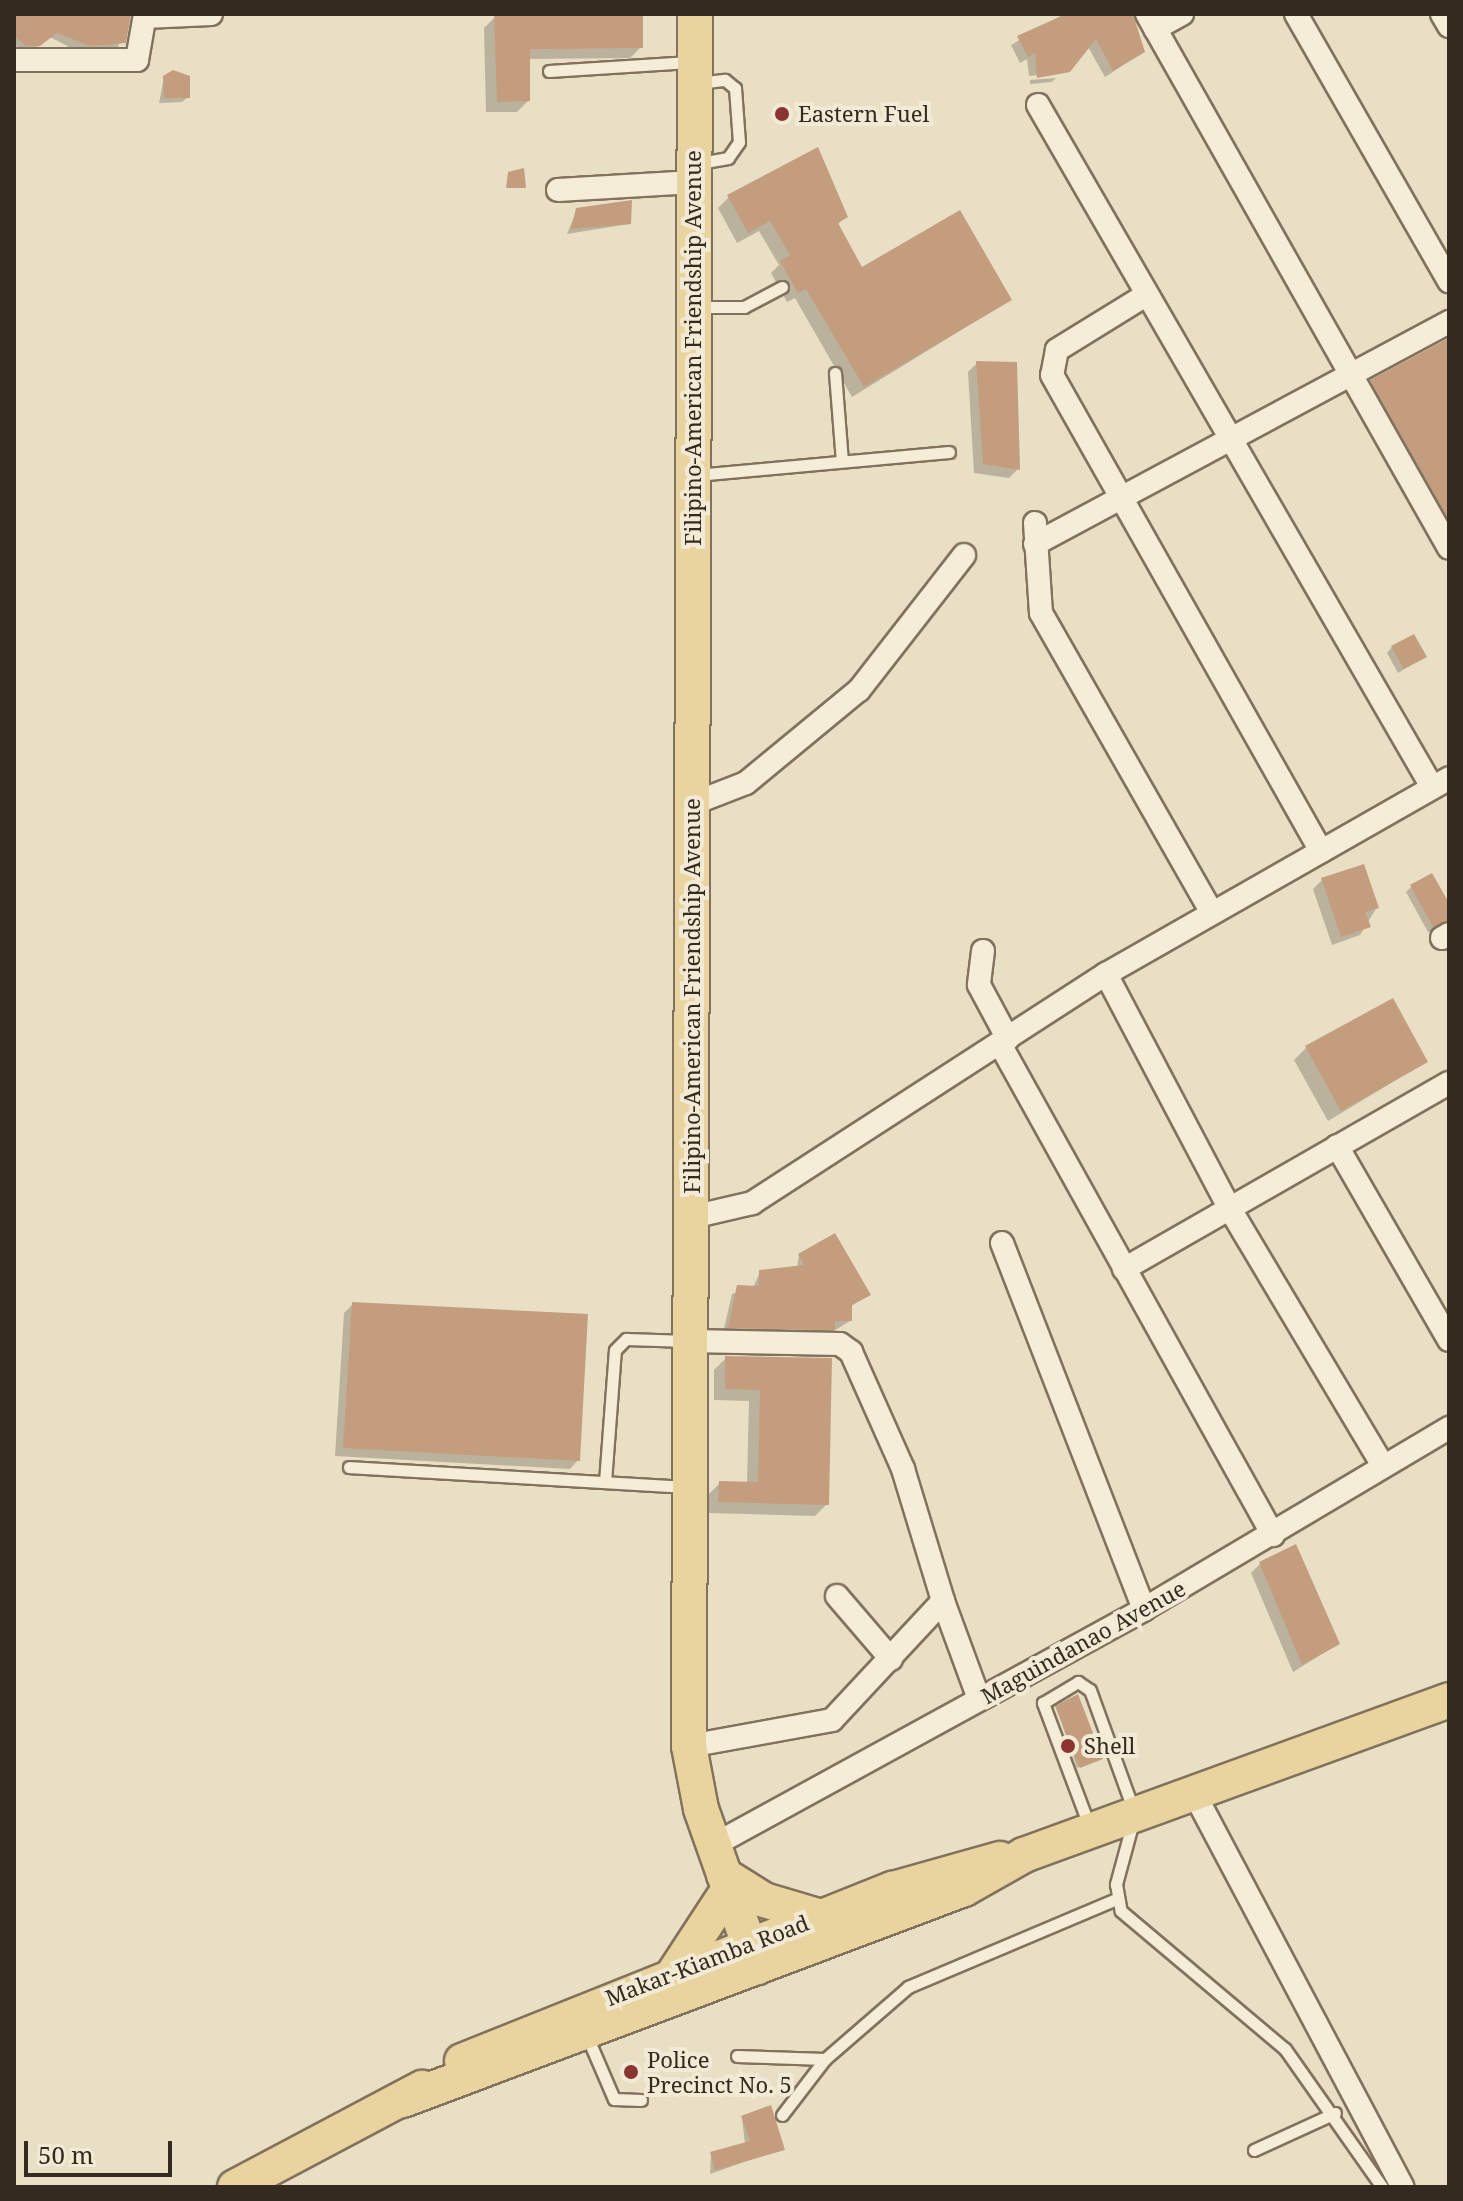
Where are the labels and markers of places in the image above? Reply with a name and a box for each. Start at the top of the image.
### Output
place label: Eastern Fuel [798,101,929,127]
marker: Eastern Fuel [773,105,791,123]
place label: Shell [1084,1733,1135,1759]
marker: Shell [1059,1737,1077,1755]
place label: Police Precinct No. 5 [647,2046,792,2098]
marker: Police Precinct No. 5 [622,2063,640,2081]

